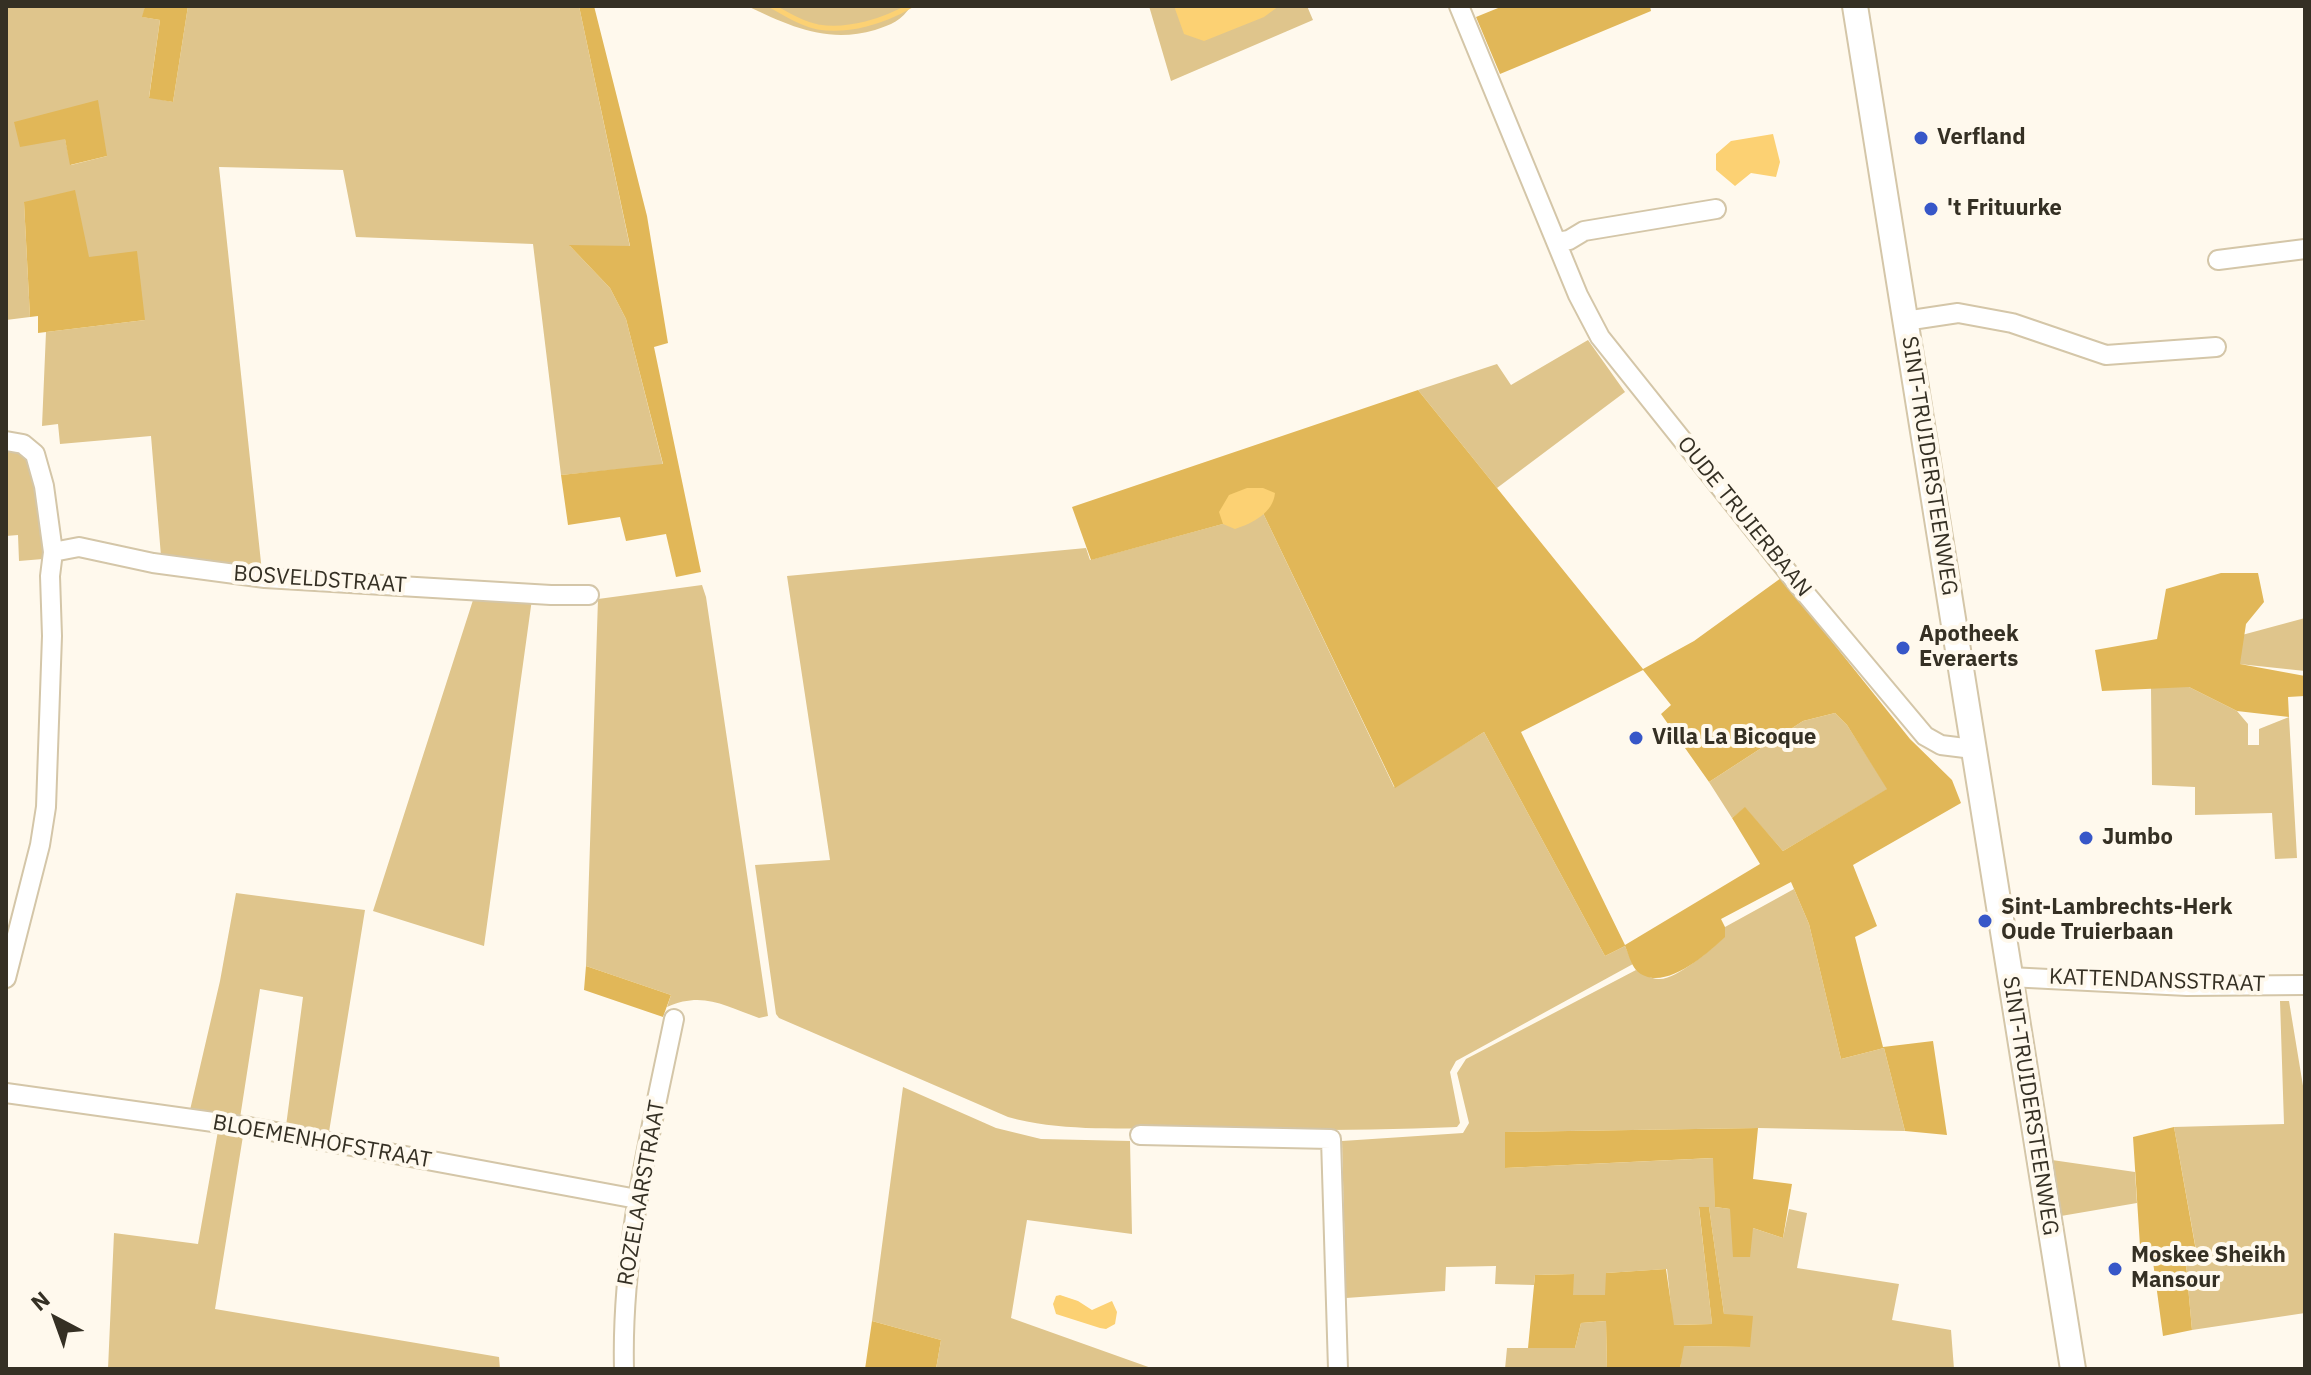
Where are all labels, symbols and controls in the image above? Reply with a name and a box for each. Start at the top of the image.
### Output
place label: Verfland [1937,125,2026,151]
marker: Verfland [1912,129,1930,147]
place label: 't Frituurke [1947,196,2062,222]
marker: 't Frituurke [1922,200,1940,218]
street label: SINT-TRUIDERSTEENWEG [1895,335,1963,597]
street label: OUDE TRUIERBAAN [1671,432,1817,602]
street label: BOSVELDSTRAAT [233,561,407,599]
place label: Apotheek Everaerts [1919,622,2019,674]
marker: Apotheek Everaerts [1894,639,1912,657]
place label: Villa La Bicoque [1652,725,1816,751]
marker: Villa La Bicoque [1627,729,1645,747]
place label: Jumbo [2102,825,2173,851]
marker: Jumbo [2077,829,2095,847]
place label: Sint-Lambrechts-Herk Oude Truierbaan [2001,895,2232,946]
marker: Sint-Lambrechts-Herk Oude Truierbaan [1976,912,1994,930]
street label: KATTENDANSSTRAAT [2048,964,2266,998]
street label: SINT-TRUIDERSTEENWEG [1996,975,2064,1237]
street label: ROZELAARSTRAAT [613,1098,671,1288]
street label: BLOEMENHOFSTRAAT [211,1110,433,1174]
place label: Moskee Sheikh Mansour [2131,1243,2286,1294]
marker: Moskee Sheikh Mansour [2106,1260,2124,1278]
north arrow [16,1279,96,1359]
text: N [24,1284,55,1317]

